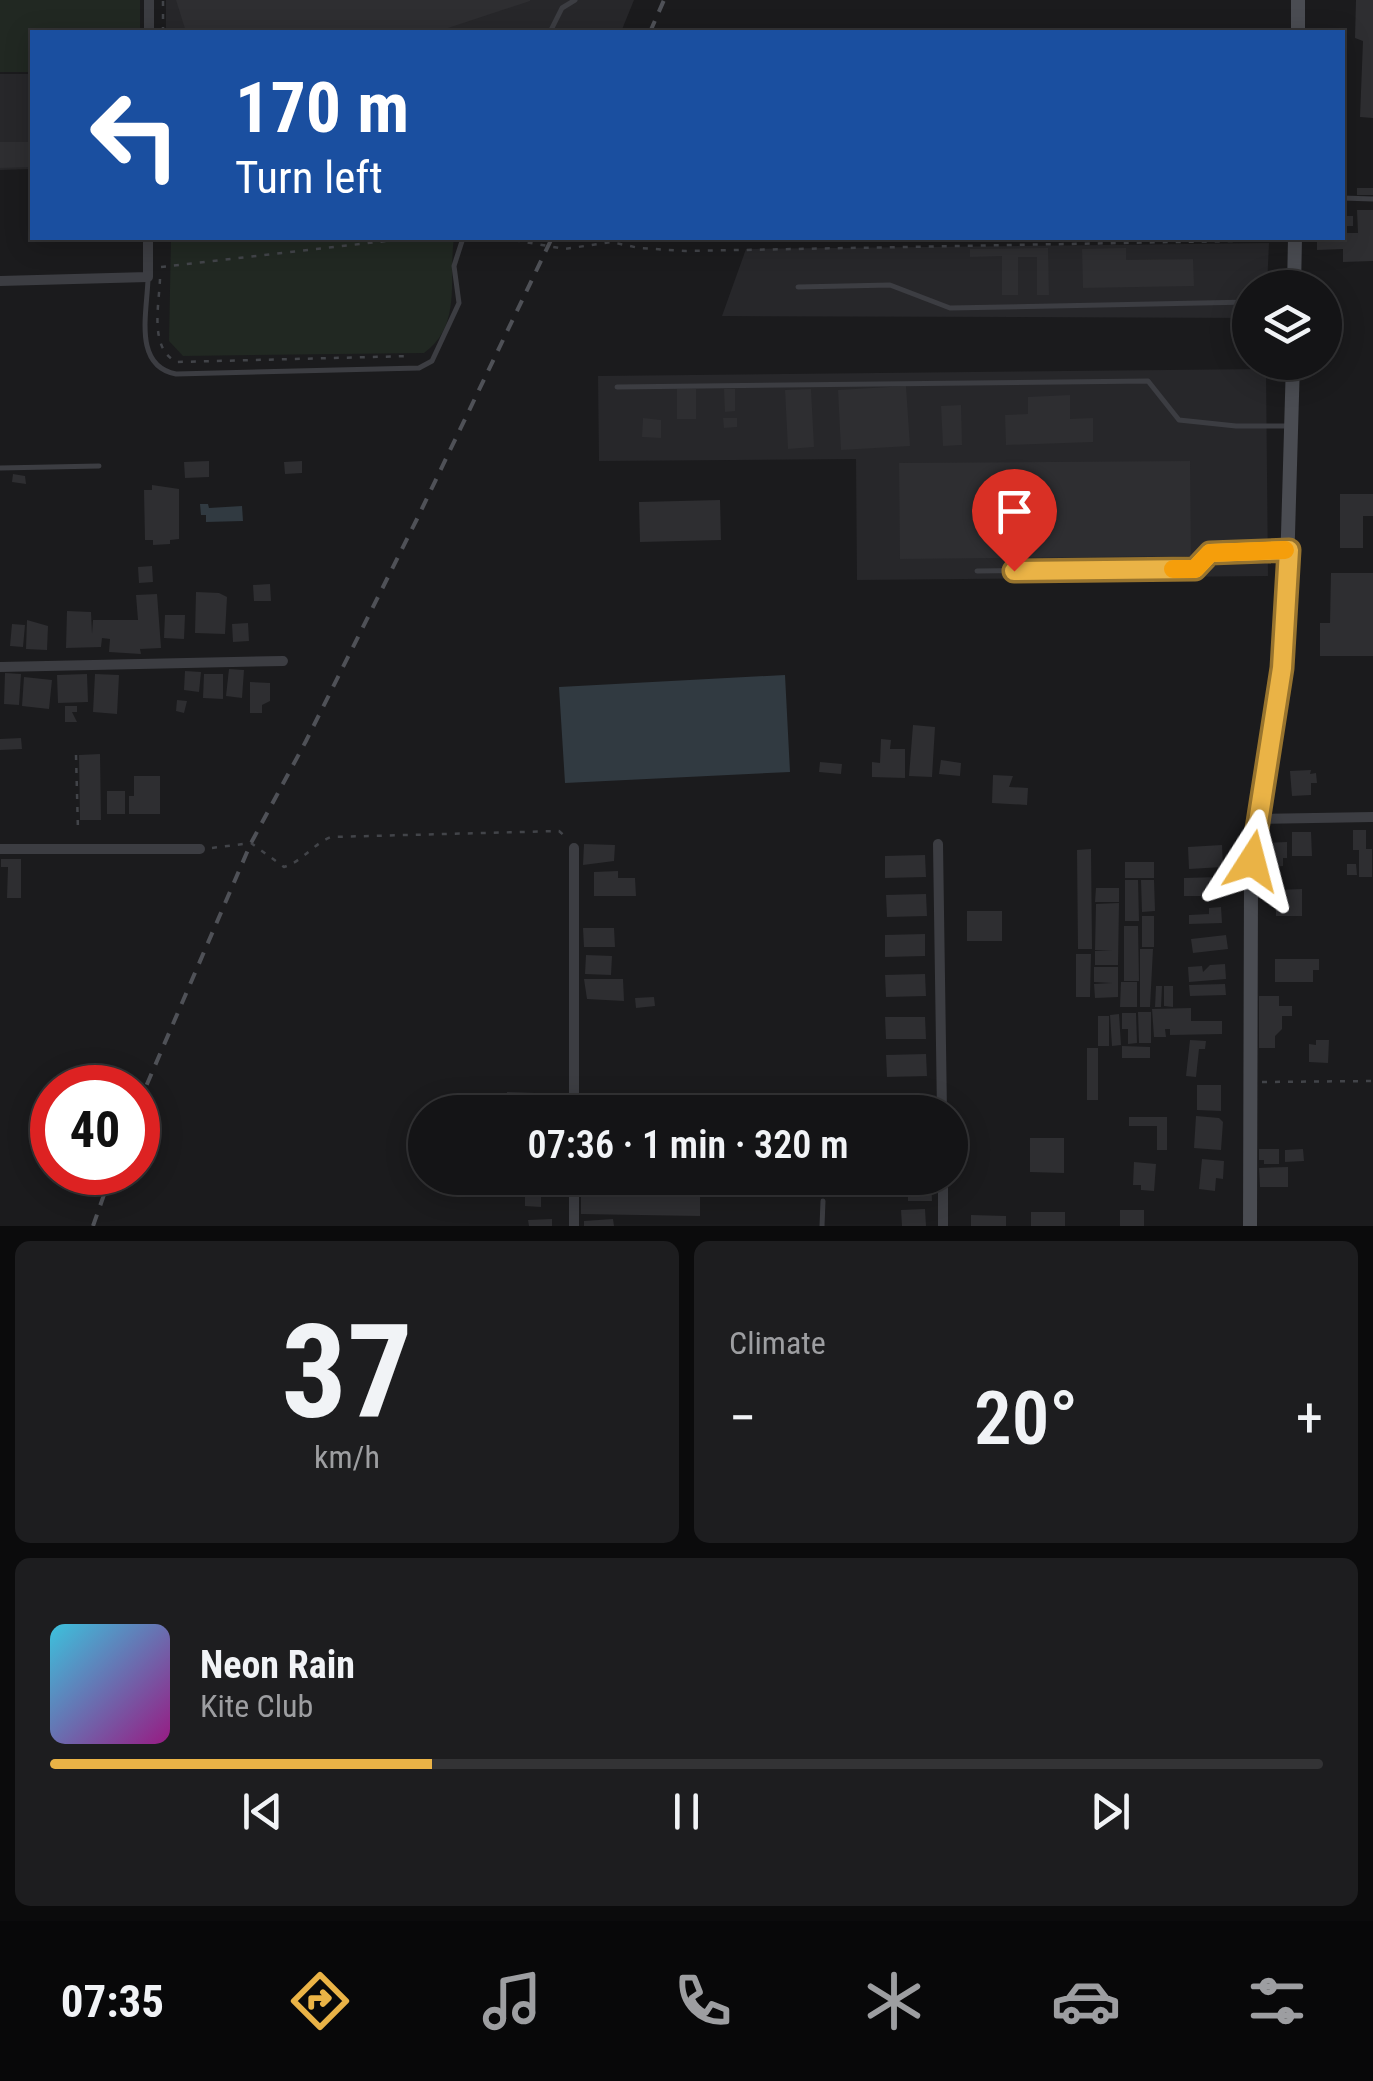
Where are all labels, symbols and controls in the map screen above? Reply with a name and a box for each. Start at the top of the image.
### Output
text: 170 m [235,67,409,149]
icon: left [70,70,200,200]
text: Turn left [235,151,383,204]
map controls [1232,270,1342,380]
button: layers [1232,270,1342,380]
pin [972,469,1057,572]
icon: arrive [987,484,1042,539]
position arrow [1200,809,1304,913]
speed limit sign: 40 [30,1065,160,1195]
text: 07:36 · 1 min · 320 m [528,1123,848,1167]
text: 37 [281,1296,413,1449]
text: Climate [729,1324,826,1362]
text: 20° [974,1374,1078,1462]
text: − [729,1386,757,1450]
text: + [1296,1386,1323,1450]
text: km/h [314,1438,380,1476]
text: Neon Rain [200,1643,355,1687]
text: Kite Club [200,1687,313,1725]
icon: previous [235,1784,290,1839]
icon: pause [659,1784,714,1839]
icon: next [1083,1784,1138,1839]
icon: directions [285,1966,355,2036]
icon: music [477,1966,547,2036]
icon: phone [668,1966,738,2036]
icon: climate [859,1966,929,2036]
icon: car [1051,1966,1121,2036]
icon: filters [1242,1966,1312,2036]
text: 07:35 [61,1975,164,2028]

